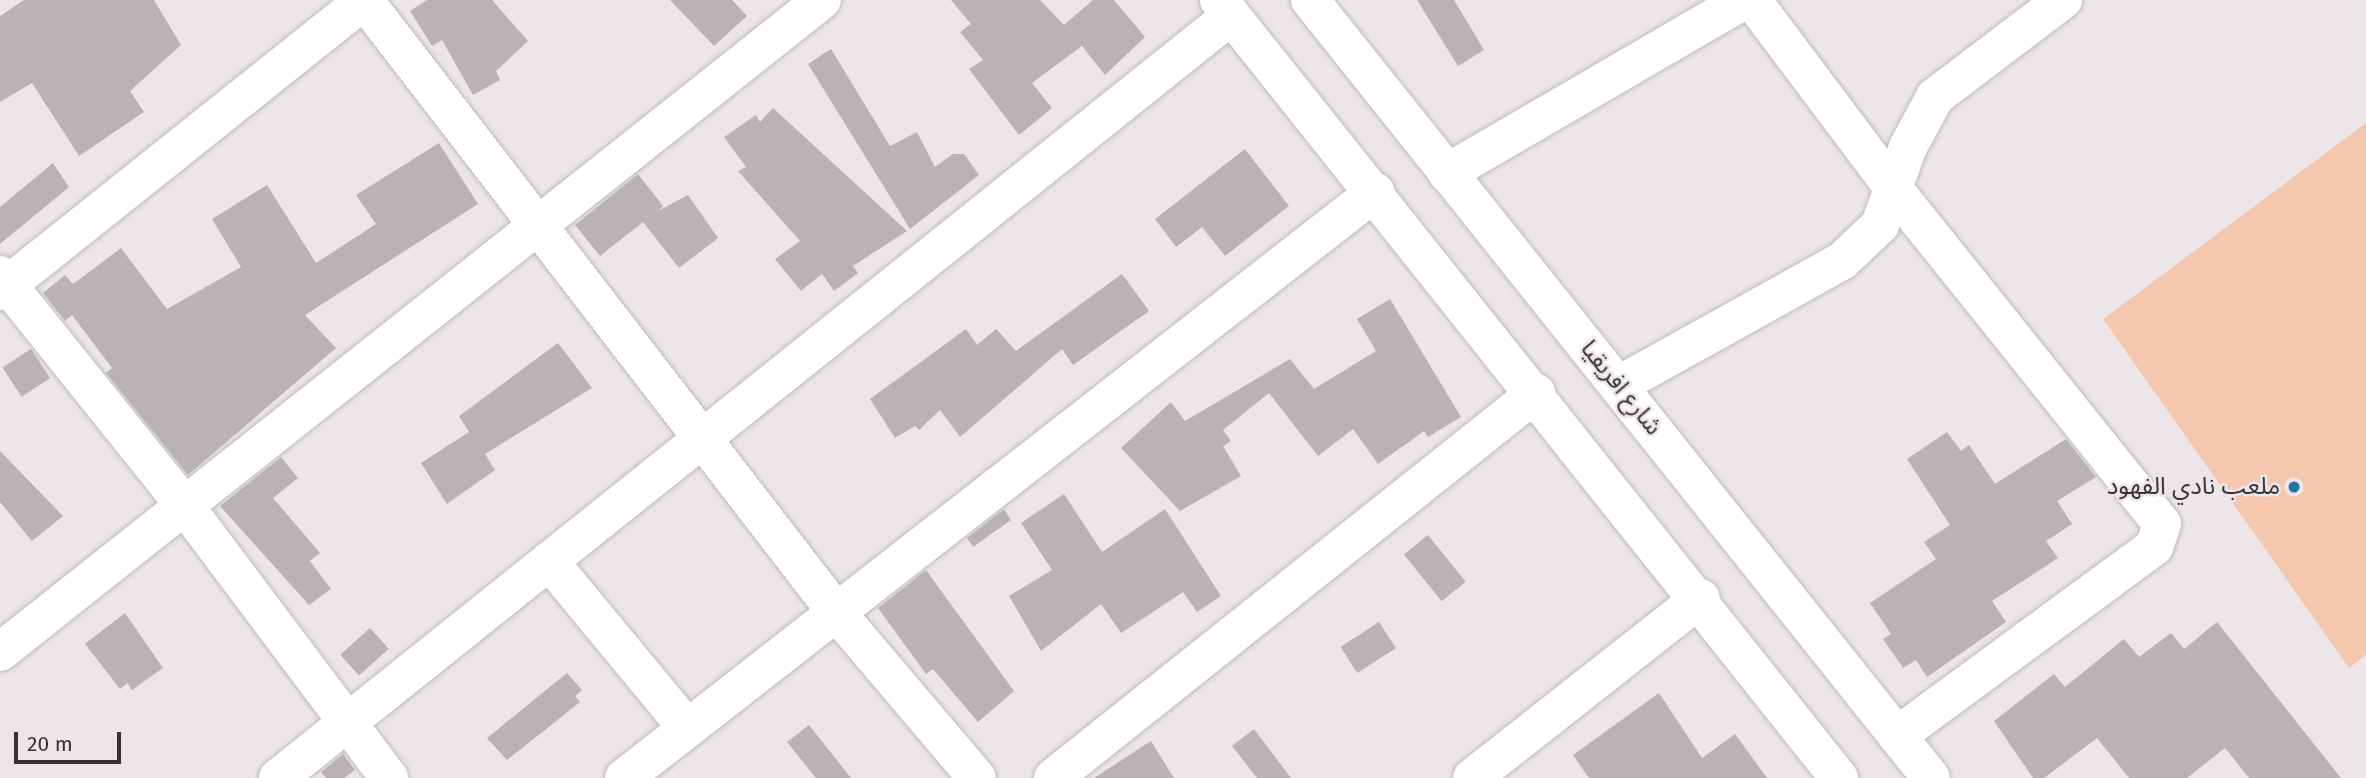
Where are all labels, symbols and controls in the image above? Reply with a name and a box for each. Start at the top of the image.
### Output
street label: شارع افريقيا [1574,335,1668,441]
place label: ملعب نادي الفهود [2107,473,2280,501]
marker: ملعب نادي الفهود [2286,479,2302,495]
scale bar [18,718,124,762]
text: 20 m [27,731,73,757]

